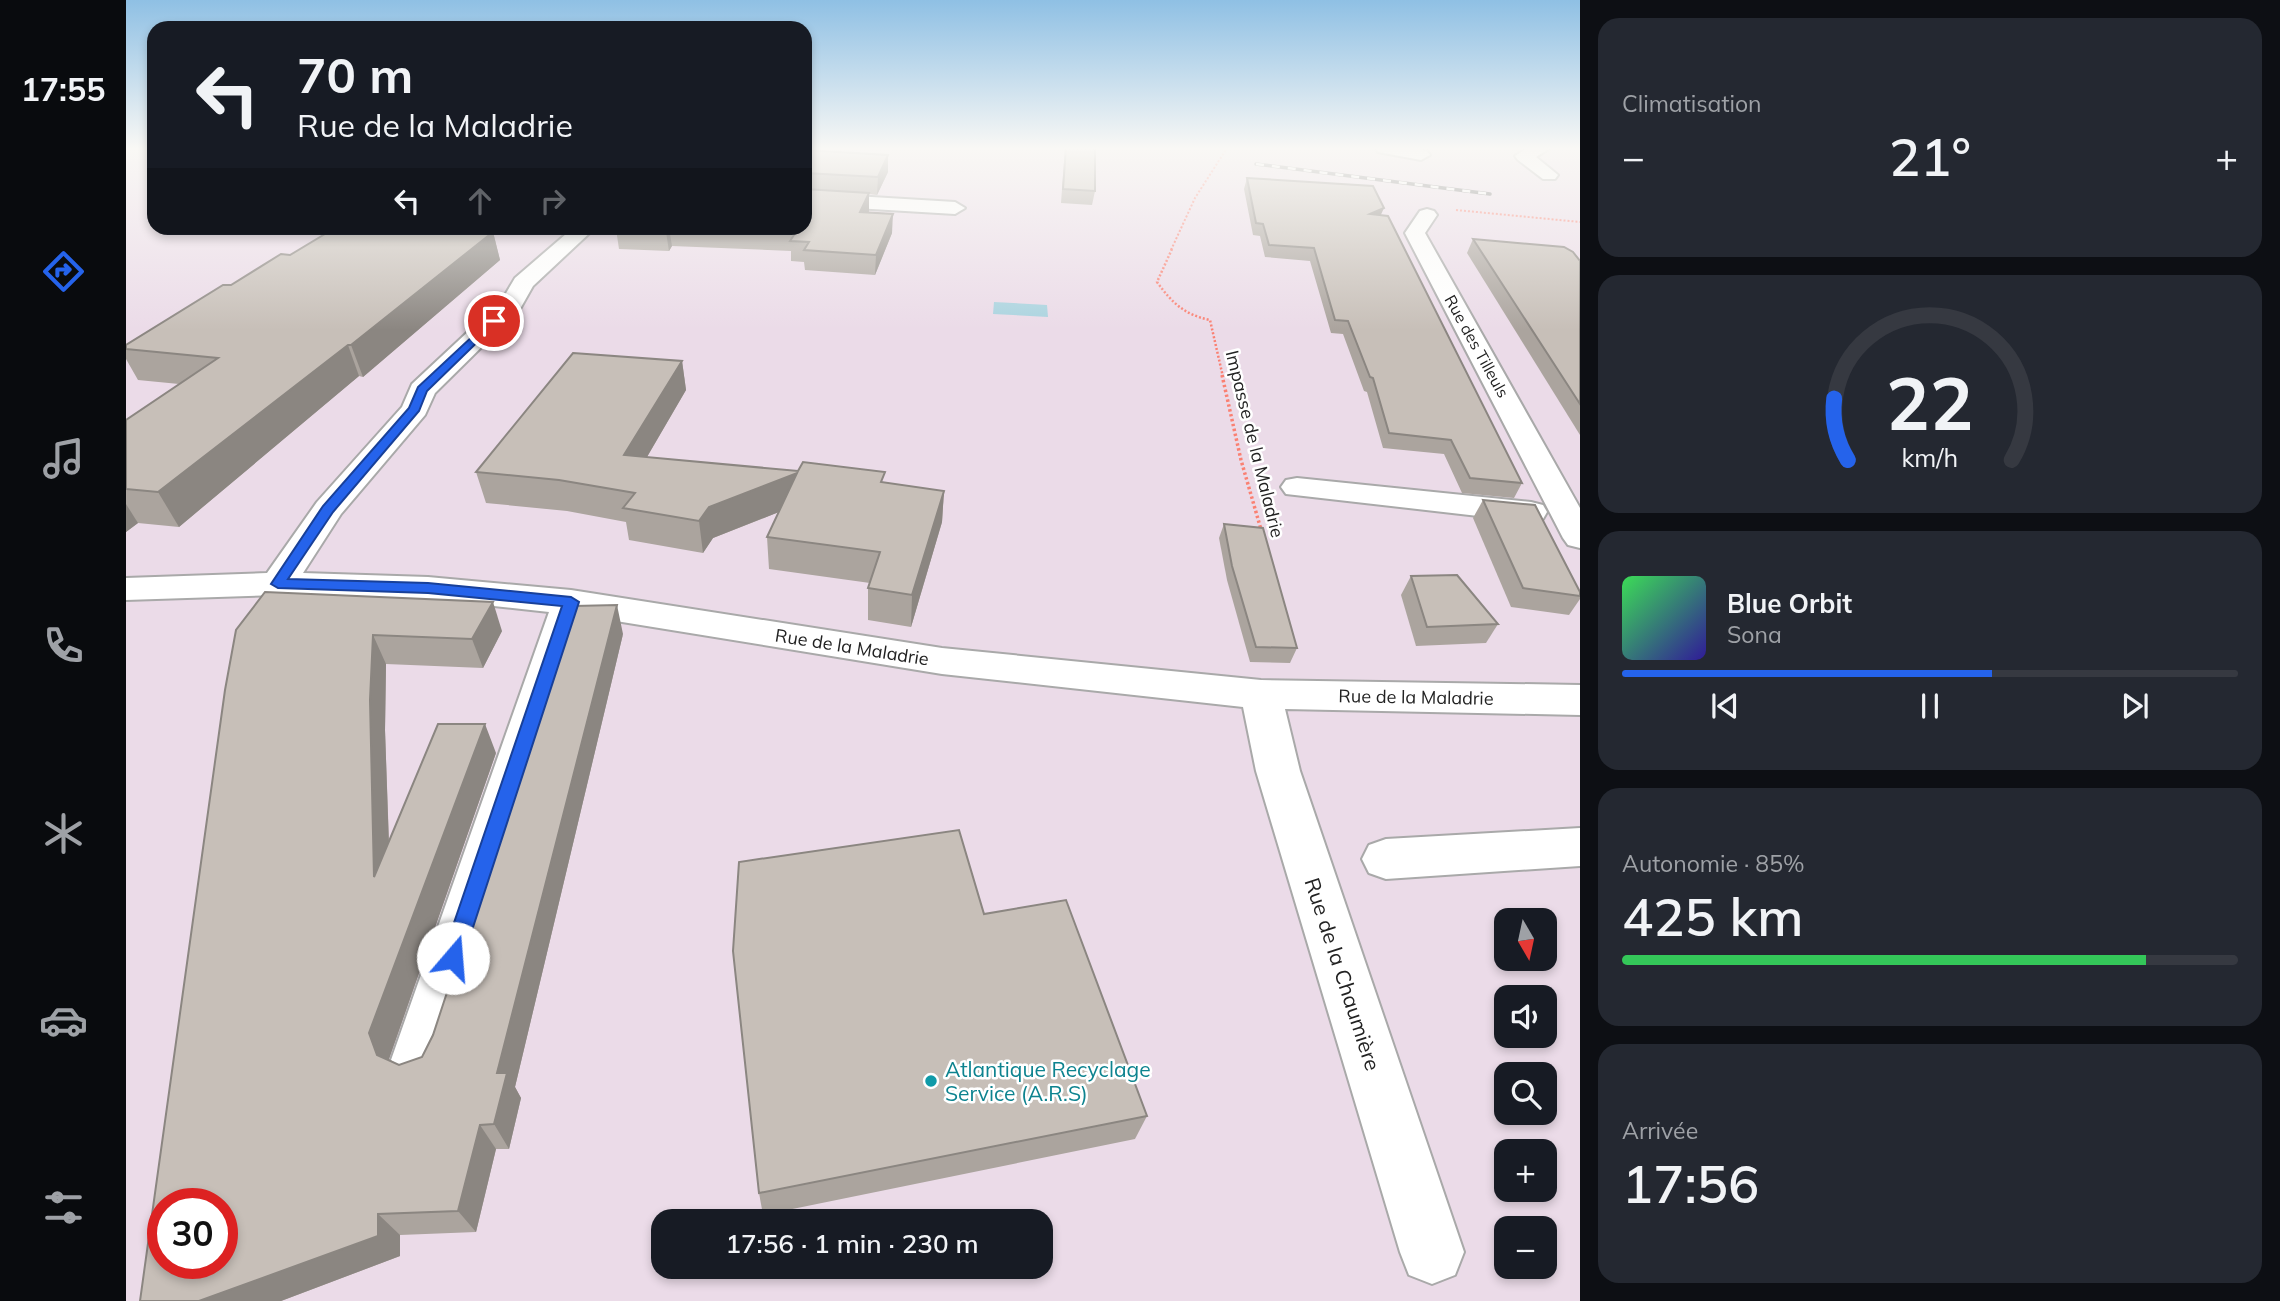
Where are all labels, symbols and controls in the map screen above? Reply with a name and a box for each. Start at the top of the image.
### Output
text: 70 m [297,44,413,105]
icon: left [182,49,273,140]
text: 17:55 [21,69,105,109]
text: Climatisation [1622,89,1762,118]
text: Rue de la Maladrie [297,105,573,145]
text: 21° [1889,124,1971,189]
text: − [1622,133,1645,181]
text: + [2215,133,2238,181]
icon: left [388,182,426,220]
icon: ahead [461,182,499,220]
icon: right [534,182,572,220]
icon: directions [39,247,88,296]
pin [464,291,524,351]
street label: Rue des Tilleuls [1441,291,1513,401]
icon: arrive [475,302,513,340]
street label: Impasse de la Maladrie [1221,348,1289,540]
text: 22 [1886,357,1974,448]
icon: music [39,434,88,483]
text: km/h [1902,442,1958,473]
text: Blue Orbit [1727,587,1852,620]
text: Sona [1727,620,1782,649]
icon: phone [39,621,88,670]
street label: Rue de la Maladrie [774,624,930,670]
street label: Rue de la Maladrie [1338,684,1494,710]
icon: previous [1706,687,1744,725]
icon: pause [1911,687,1949,725]
icon: next [2116,687,2154,725]
icon: climate [39,809,88,858]
text: Autonomie · 85% [1622,849,1805,878]
street label: Rue de la Chaumière [1300,874,1386,1074]
text: 425 km [1622,884,1803,949]
north arrow [1494,908,1558,971]
map controls [1494,908,1557,1279]
position arrow [416,921,490,995]
button: sound [1494,985,1557,1048]
icon: car [39,996,88,1045]
place label: Atlantique Recyclage Service (A.R.S) [945,1056,1151,1106]
button: search [1494,1062,1557,1125]
marker: Atlantique Recyclage Service (A.R.S) [923,1073,939,1089]
text: Arrivée [1622,1116,1698,1145]
button: + [1494,1139,1557,1202]
text: 17:56 [1622,1151,1759,1216]
icon: filters [39,1183,88,1232]
speed limit sign: 30 [147,1188,238,1279]
button: − [1494,1216,1557,1279]
text: 17:56 · 1 min · 230 m [725,1227,979,1260]

